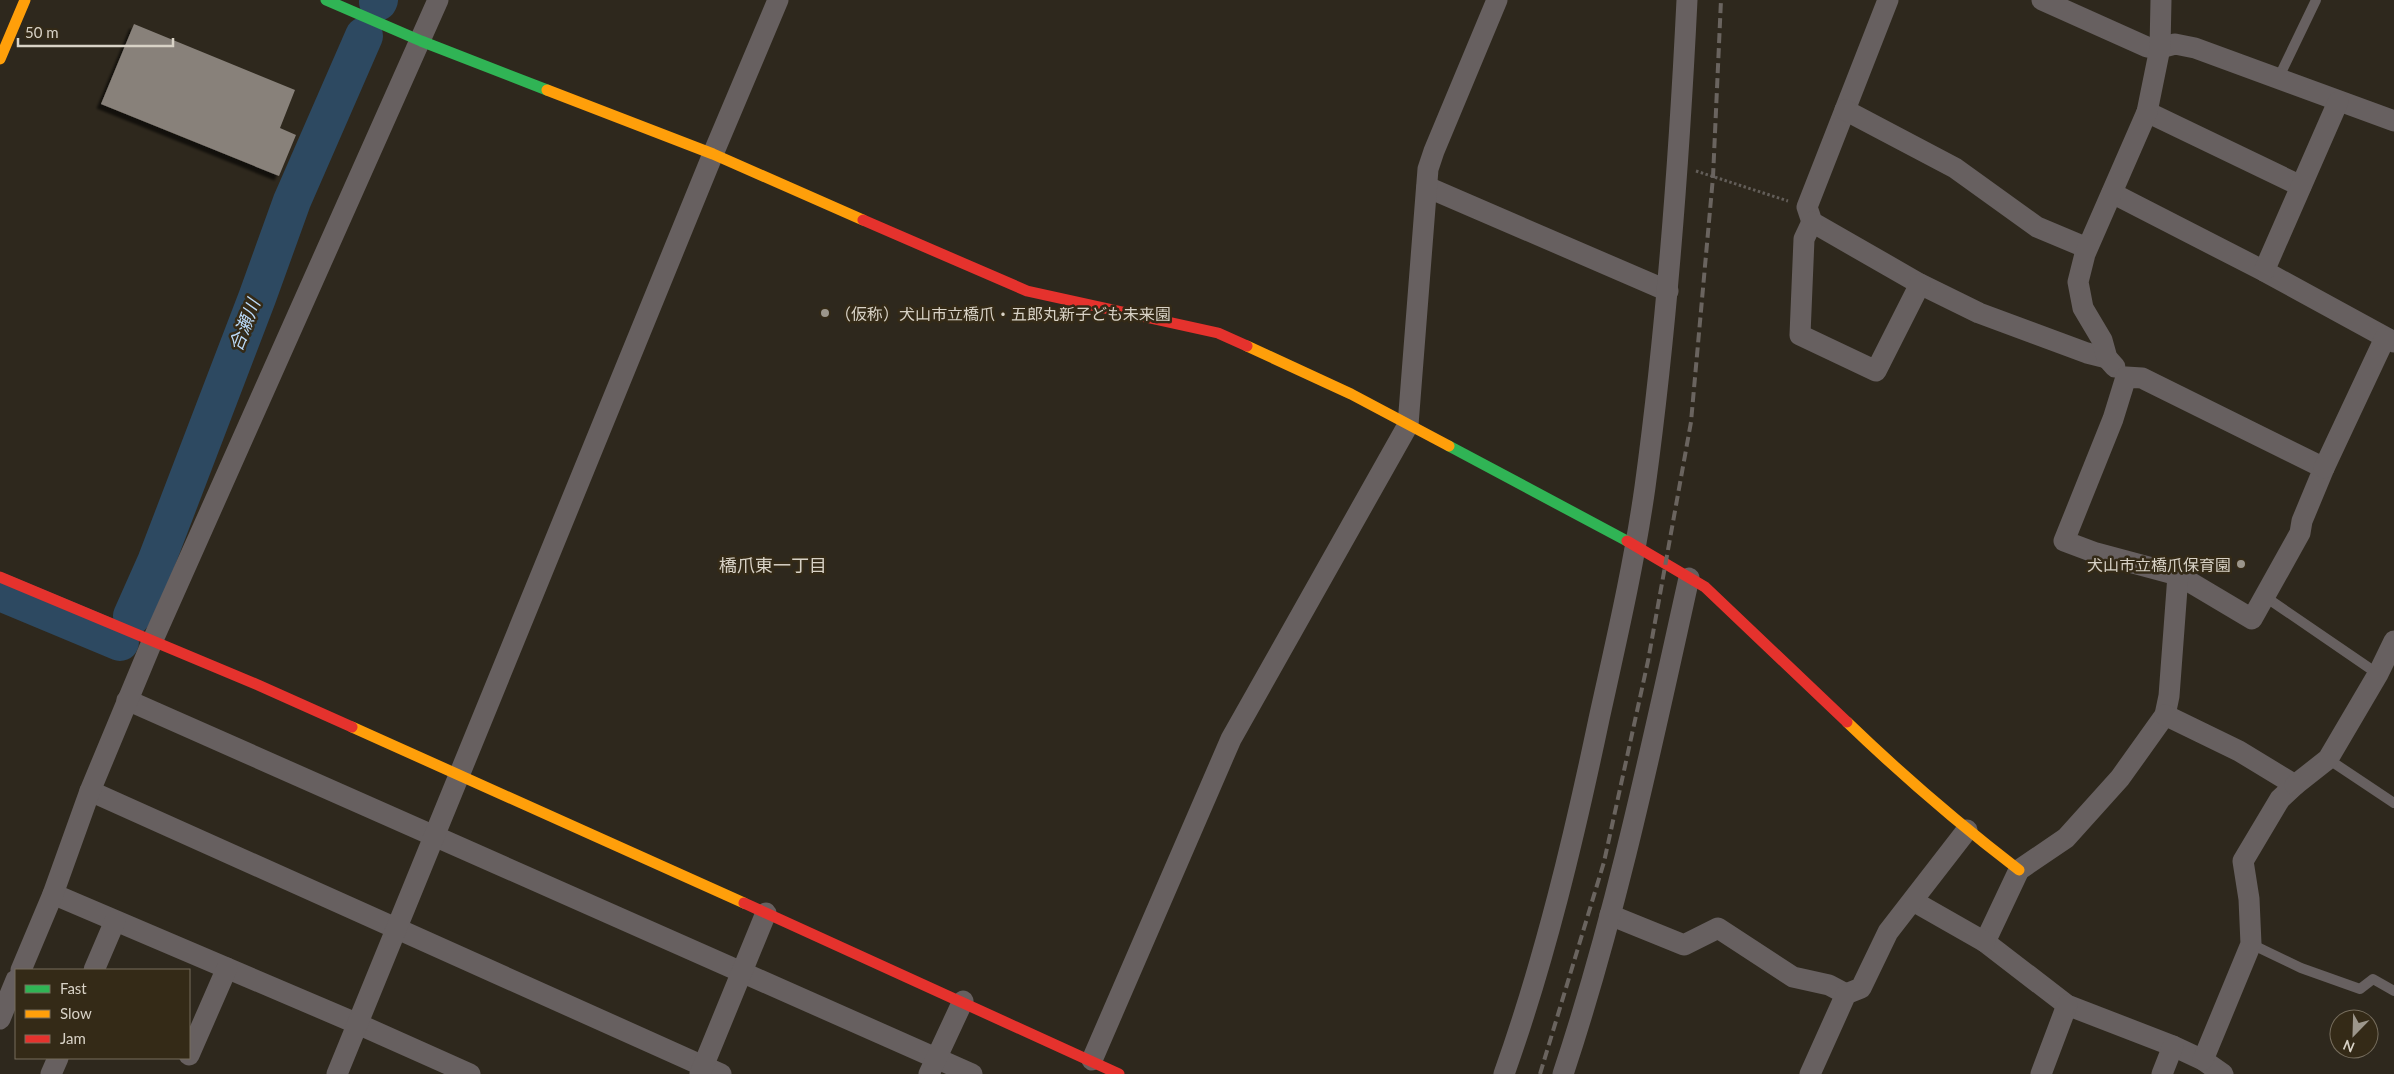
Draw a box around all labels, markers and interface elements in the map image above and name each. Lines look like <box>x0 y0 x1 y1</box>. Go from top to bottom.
scale bar <box>18 15 172 47</box>
text: 50 m <box>25 23 59 41</box>
water label: 合瀬川 <box>224 294 265 354</box>
place label: （仮称）犬山市立橋爪・五郎丸新子ども未来園 <box>835 304 1171 323</box>
marker: （仮称）犬山市立橋爪・五郎丸新子ども未来園 <box>819 307 831 319</box>
district label: 橋爪東一丁目 <box>719 554 827 576</box>
place label: 犬山市立橋爪保育園 <box>2087 555 2231 574</box>
marker: 犬山市立橋爪保育園 <box>2235 558 2247 570</box>
legend <box>15 969 190 1059</box>
text: Fast <box>60 979 87 997</box>
text: Slow <box>60 1004 92 1022</box>
north arrow <box>2329 1009 2379 1059</box>
text: Jam <box>60 1029 86 1047</box>
text: N <box>2340 1036 2357 1056</box>

